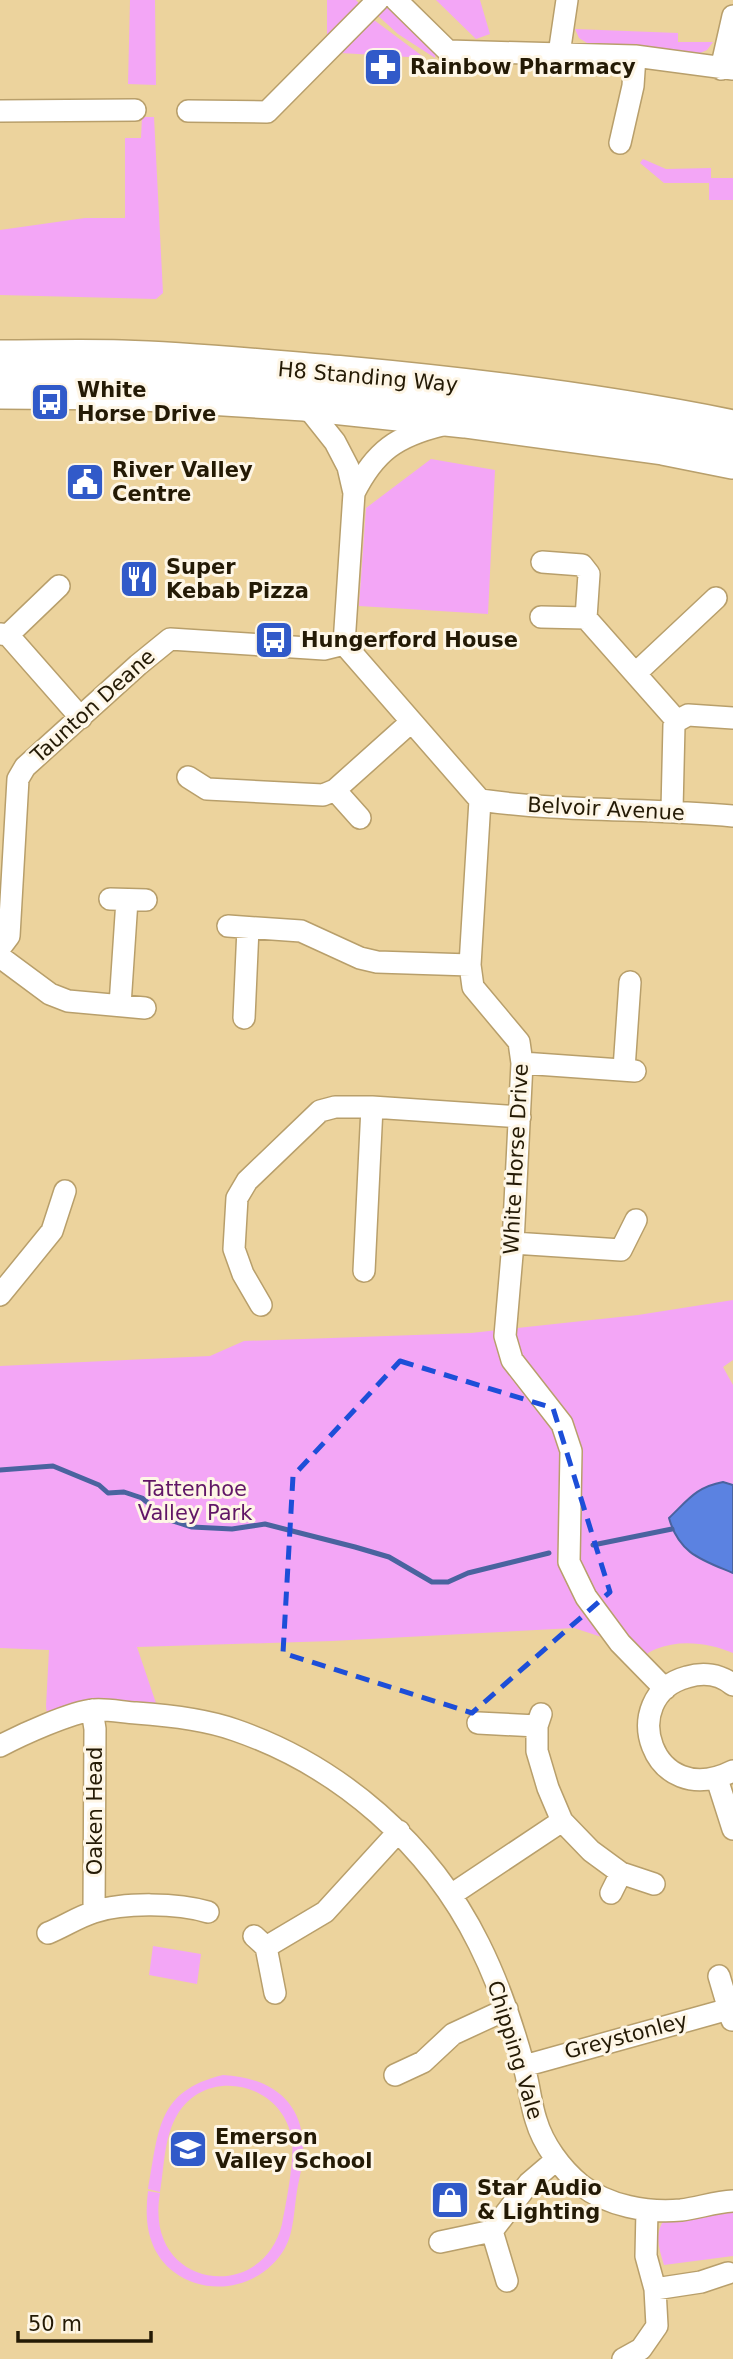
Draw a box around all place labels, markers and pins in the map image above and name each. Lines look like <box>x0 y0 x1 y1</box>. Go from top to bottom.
pharmacy icon: Rainbow Pharmacy <box>362 46 404 88</box>
place label: Rainbow Pharmacy <box>410 55 636 79</box>
place label: White Horse Drive <box>77 378 216 426</box>
bus stop icon: White Horse Drive <box>29 381 71 423</box>
place label: River Valley Centre <box>112 458 253 506</box>
public building icon: River Valley Centre <box>64 461 106 503</box>
place label: Super Kebab Pizza <box>166 555 309 603</box>
restaurant icon: Super Kebab Pizza <box>118 558 160 600</box>
bus stop icon: Hungerford House <box>253 619 295 661</box>
place label: Hungerford House <box>301 628 518 652</box>
place label: Emerson Valley School <box>215 2125 373 2173</box>
school or university icon: Emerson Valley School <box>167 2128 209 2170</box>
place label: Star Audio & Lighting <box>477 2176 602 2224</box>
shop icon: Star Audio & Lighting <box>429 2179 471 2221</box>

